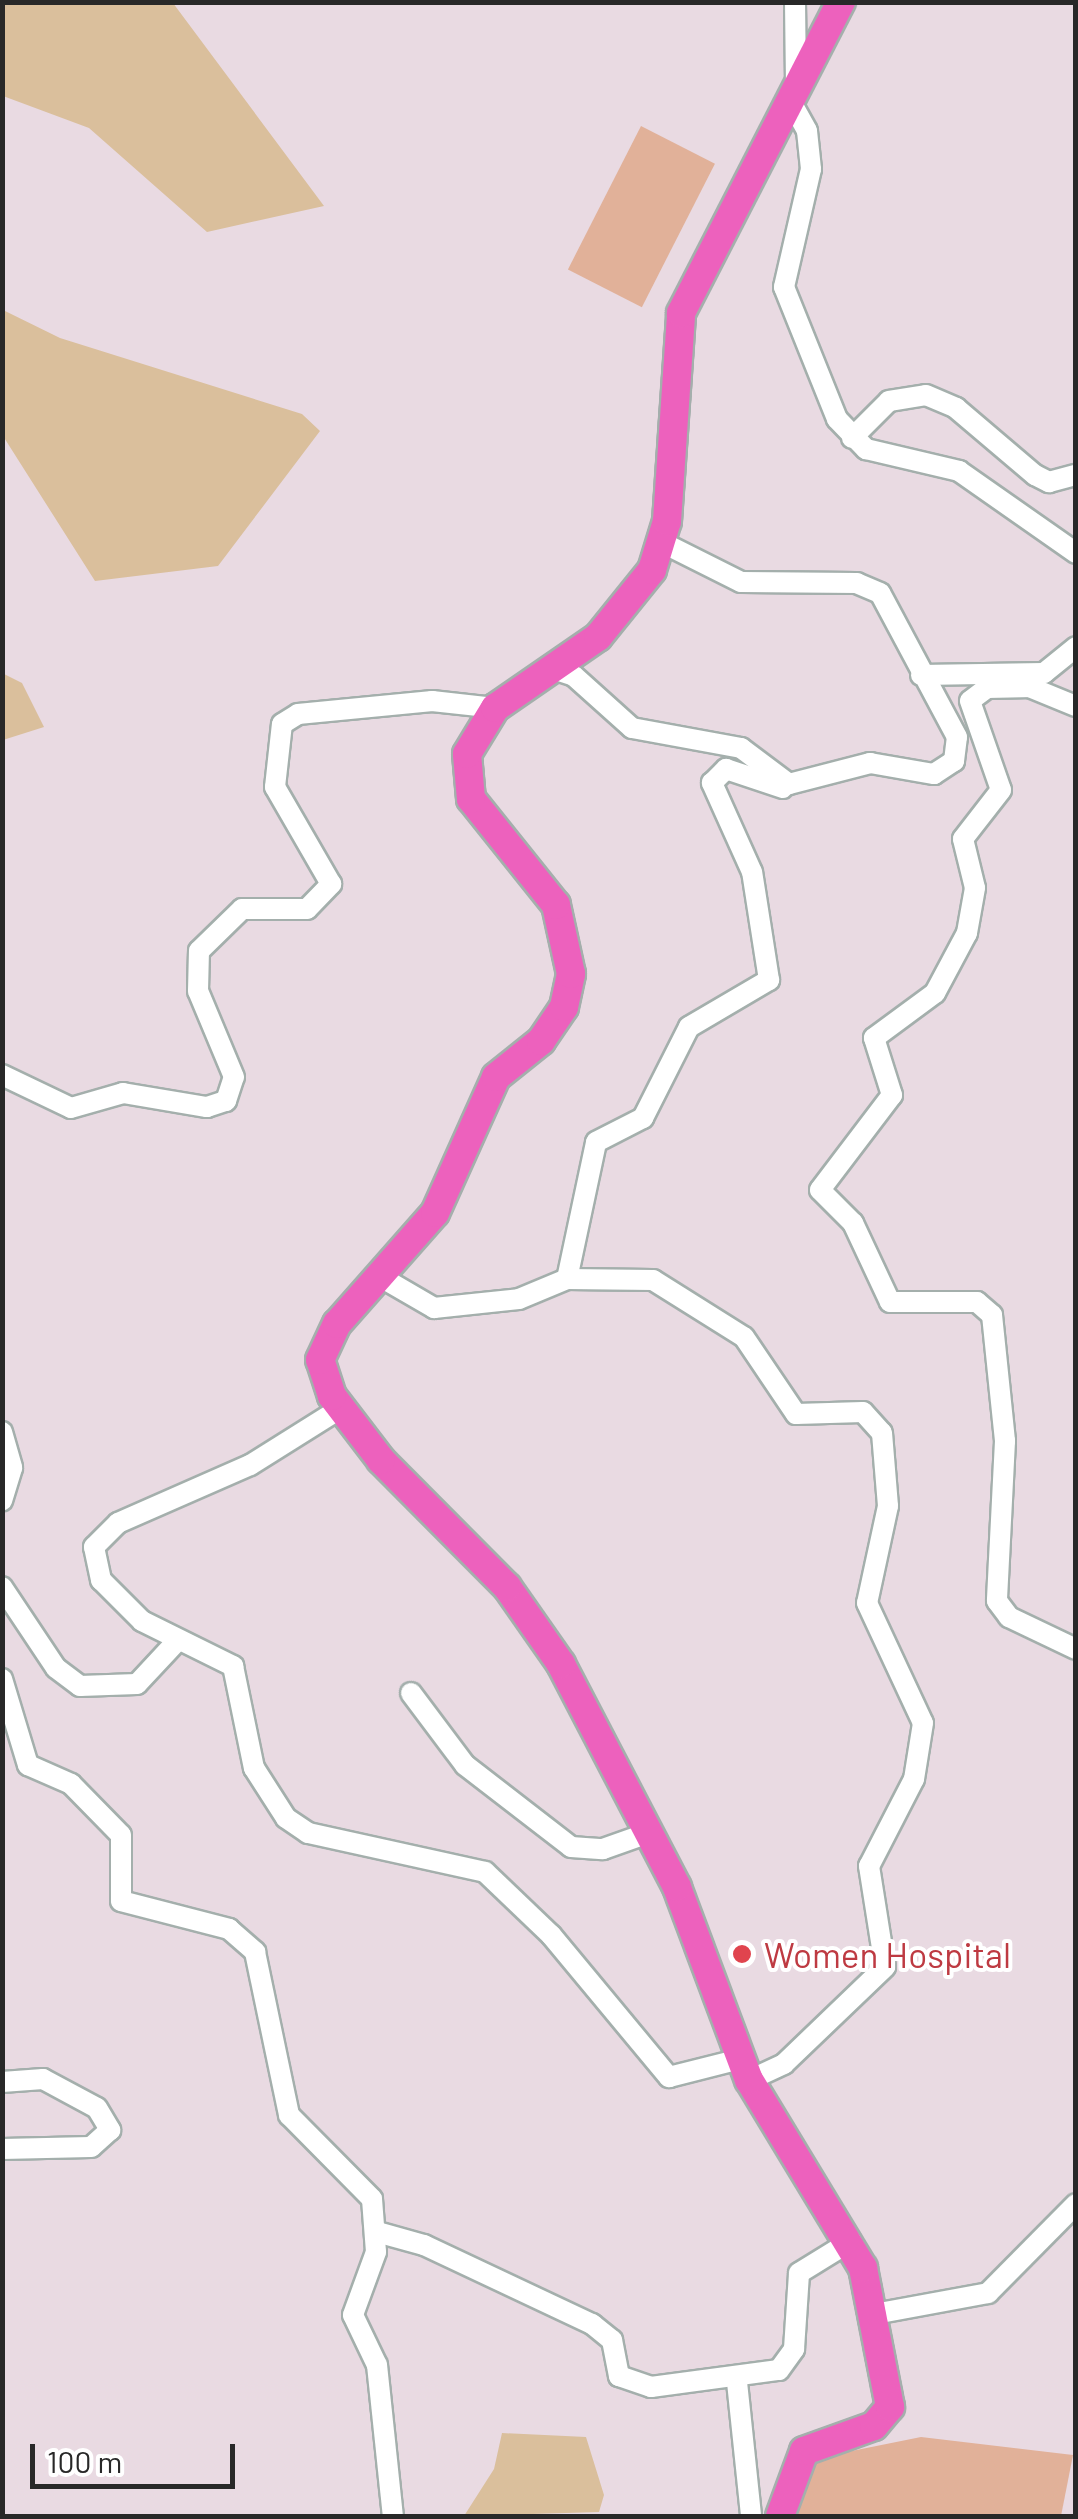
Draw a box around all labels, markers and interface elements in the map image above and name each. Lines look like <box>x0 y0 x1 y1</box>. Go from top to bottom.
place label: Women Hospital <box>764 1933 1011 1975</box>
marker: Women Hospital <box>729 1941 755 1967</box>
scale bar <box>35 2424 240 2486</box>
text: 100 m <box>47 2443 122 2479</box>

